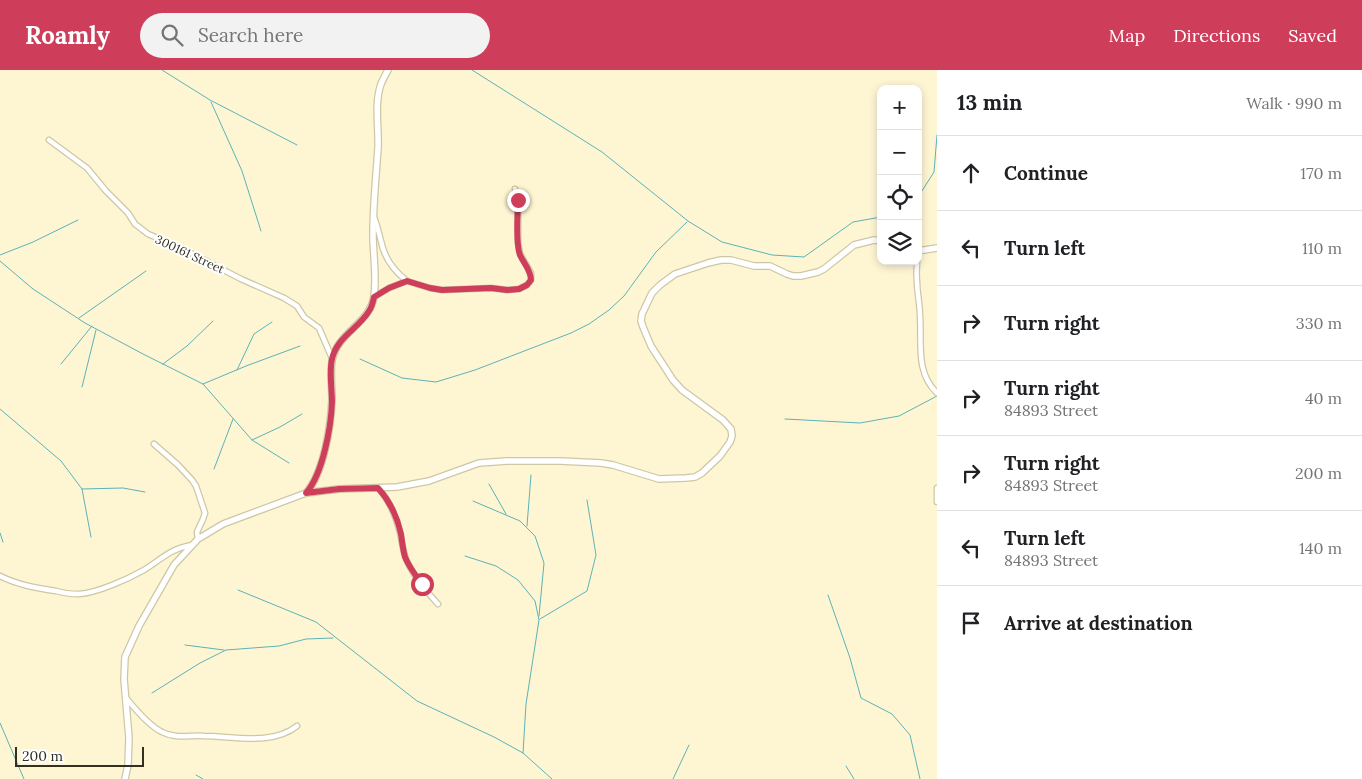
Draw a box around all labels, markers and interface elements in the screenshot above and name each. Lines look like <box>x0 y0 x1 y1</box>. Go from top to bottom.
search box <box>140 13 490 58</box>
text: Roamly <box>25 20 110 51</box>
icon: search <box>158 21 186 49</box>
text: Search here <box>198 23 303 47</box>
text: Map <box>1109 24 1145 47</box>
text: Directions <box>1173 24 1260 47</box>
text: Saved <box>1288 24 1337 47</box>
map controls <box>877 85 922 265</box>
button: + <box>877 85 922 130</box>
text: 13 min <box>957 89 1022 116</box>
text: Walk · 990 m <box>1246 93 1342 113</box>
button: − <box>877 130 922 175</box>
icon: ahead <box>957 159 985 187</box>
text: Continue <box>1004 161 1088 185</box>
text: 170 m <box>1300 163 1342 183</box>
button: locate <box>877 175 922 220</box>
route end <box>507 189 530 212</box>
button: layers <box>877 220 922 265</box>
street label: 300161 Street <box>153 231 227 277</box>
icon: left <box>957 234 985 262</box>
text: Turn left <box>1004 236 1085 260</box>
text: 110 m <box>1302 238 1342 258</box>
icon: right <box>957 309 985 337</box>
text: Turn right <box>1004 311 1100 335</box>
text: 330 m <box>1296 313 1342 333</box>
text: Turn right <box>1004 376 1100 400</box>
icon: right <box>957 384 985 412</box>
text: 40 m <box>1305 388 1342 408</box>
text: 84893 Street <box>1004 400 1098 420</box>
text: Turn right <box>1004 451 1100 475</box>
icon: right <box>957 459 985 487</box>
text: 200 m <box>1295 463 1342 483</box>
text: 84893 Street <box>1004 475 1098 495</box>
text: Turn left <box>1004 526 1085 550</box>
icon: left <box>957 534 985 562</box>
text: 140 m <box>1299 538 1342 558</box>
text: 84893 Street <box>1004 550 1098 570</box>
route start <box>411 573 434 596</box>
icon: arrive <box>957 609 985 637</box>
text: Arrive at destination <box>1004 611 1193 635</box>
scale bar <box>15 744 144 767</box>
text: 200 m <box>22 747 63 765</box>

